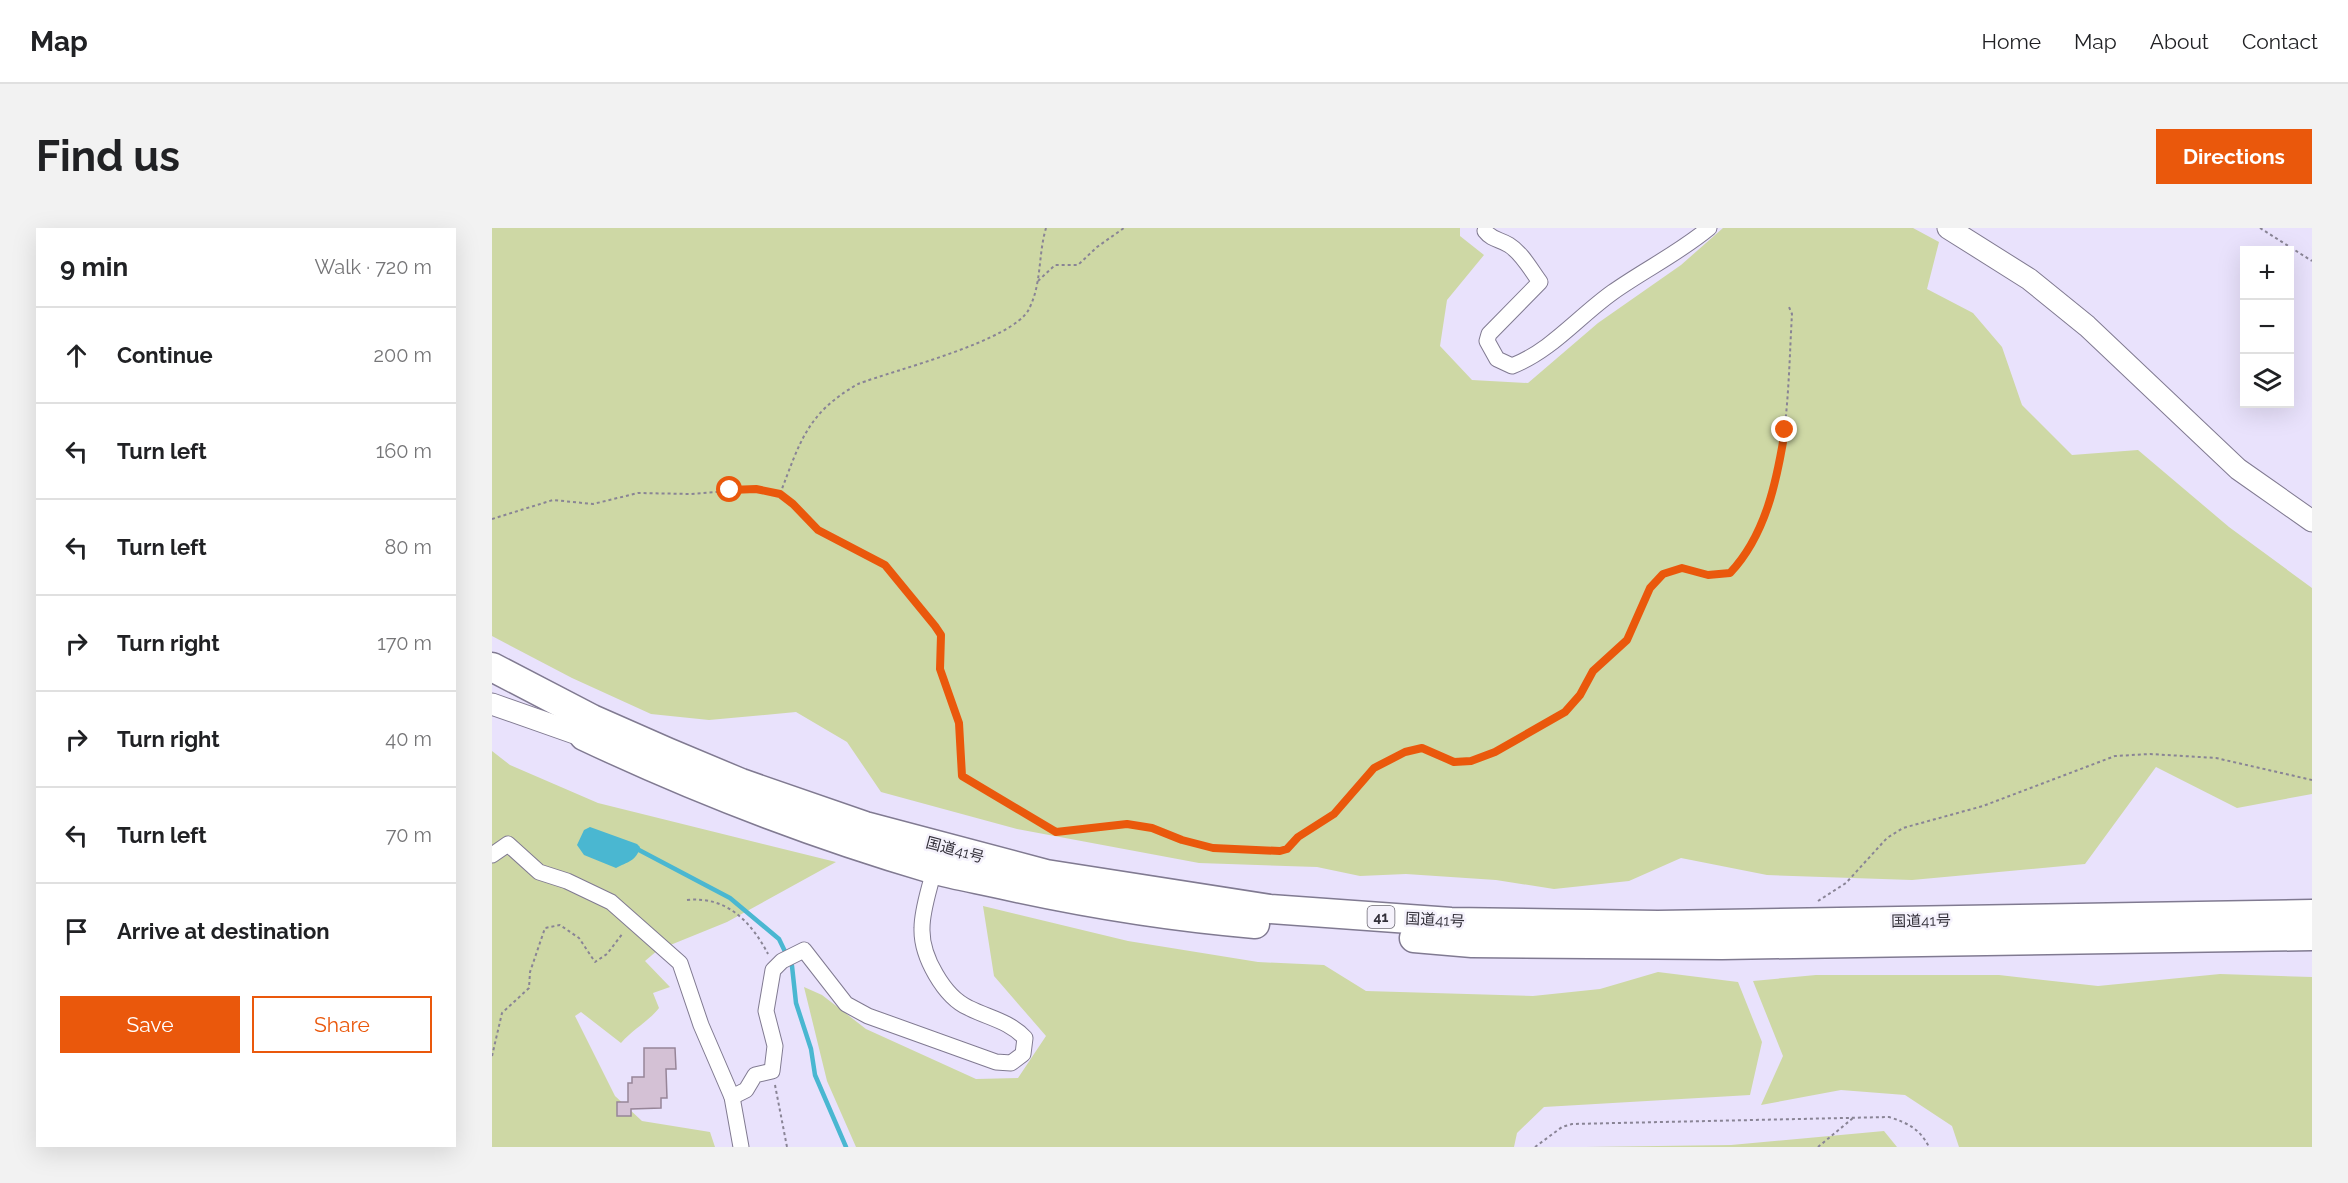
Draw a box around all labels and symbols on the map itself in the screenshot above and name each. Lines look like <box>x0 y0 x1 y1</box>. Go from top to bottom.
route end <box>1771 416 1797 442</box>
route start <box>716 476 742 502</box>
street label: 国道41号 <box>924 834 986 866</box>
road number: 41 <box>1368 906 1394 928</box>
street label: 国道41号 <box>1405 909 1465 931</box>
street label: 国道41号 <box>1891 911 1951 931</box>

